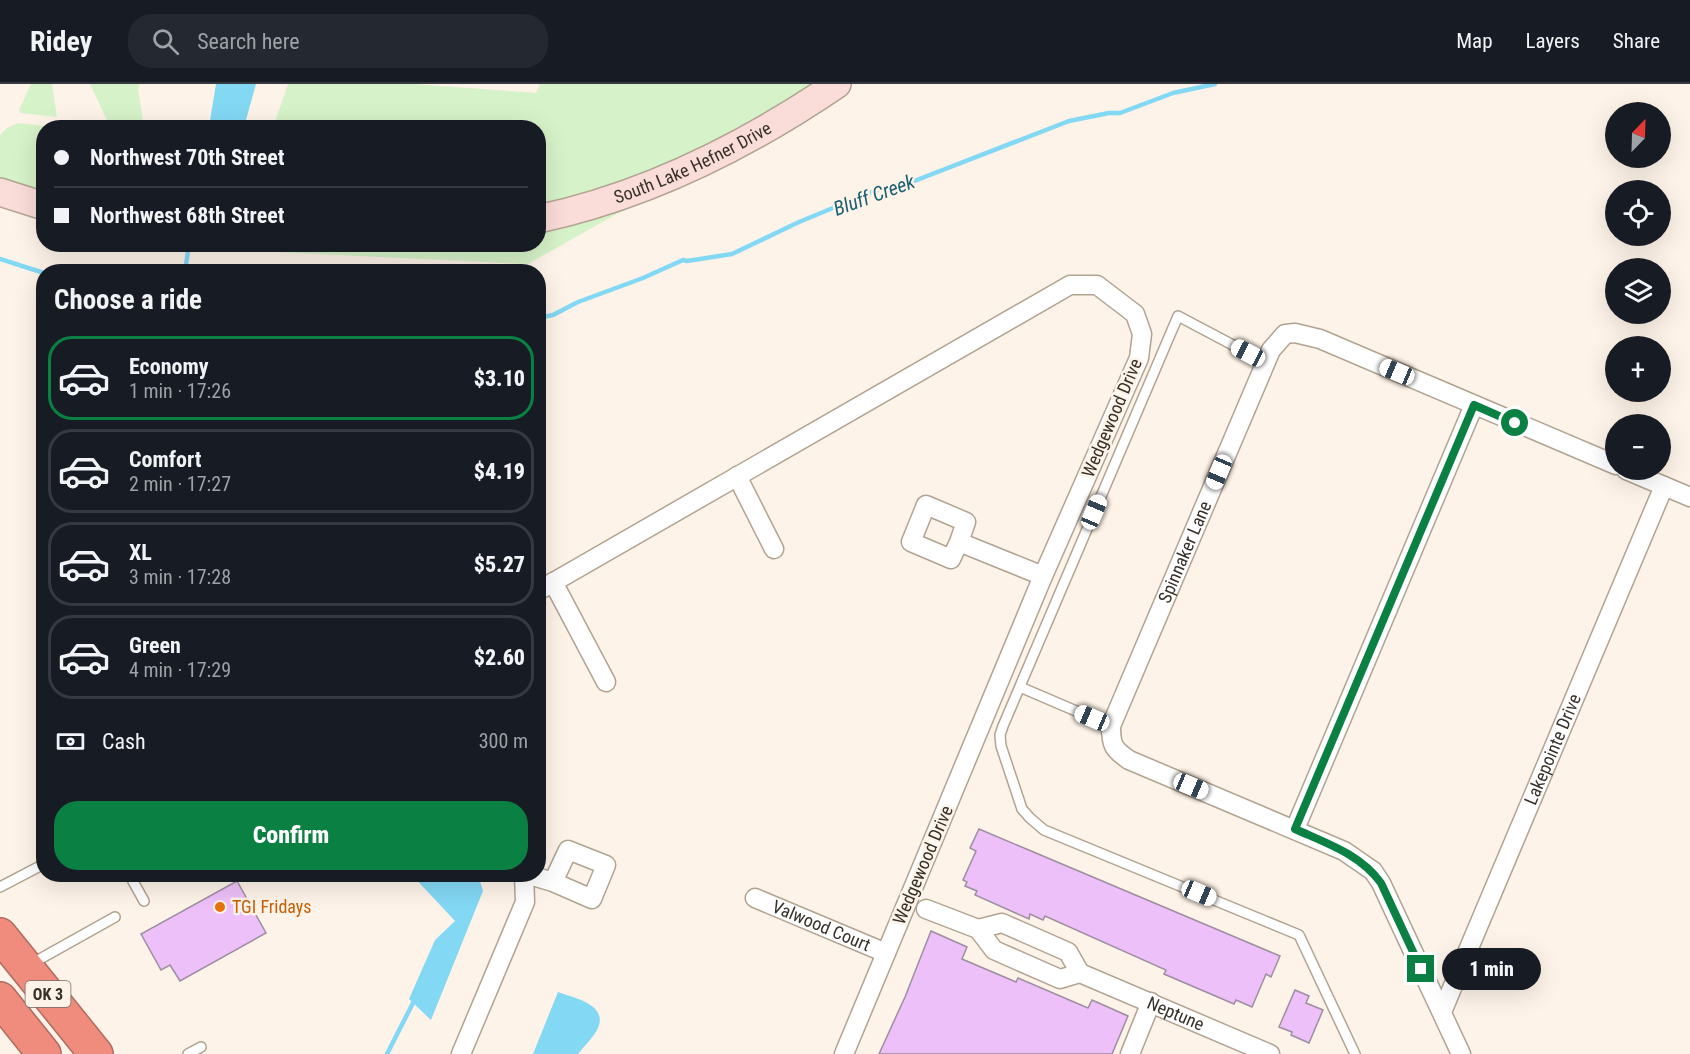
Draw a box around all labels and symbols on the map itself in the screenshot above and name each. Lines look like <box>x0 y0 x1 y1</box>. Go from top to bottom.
north arrow <box>1605 102 1671 168</box>
street label: South Lake Hefner Drive <box>611 117 775 207</box>
water label: Bluff Creek <box>830 169 919 221</box>
car <box>1228 337 1268 369</box>
street label: Wedgewood Drive <box>1077 355 1146 480</box>
car <box>1377 357 1417 387</box>
route start <box>1501 409 1528 436</box>
car <box>1204 452 1234 492</box>
car <box>1079 492 1109 532</box>
street label: Spinnaker Lane <box>1154 498 1216 606</box>
street label: Lakepointe Drive <box>1520 691 1585 808</box>
car <box>1072 703 1112 733</box>
car <box>1171 771 1211 801</box>
street label: Wedgewood Drive <box>888 802 957 927</box>
car <box>1179 878 1219 908</box>
street label: Valwood Court <box>769 895 874 955</box>
place label: TGI Fridays <box>232 896 312 917</box>
marker: TGI Fridays <box>213 900 227 914</box>
callout: 1 min <box>1442 948 1541 990</box>
route end <box>1407 955 1434 982</box>
road number: OK 3 <box>26 981 70 1007</box>
street label: Neptune <box>1144 992 1207 1035</box>

